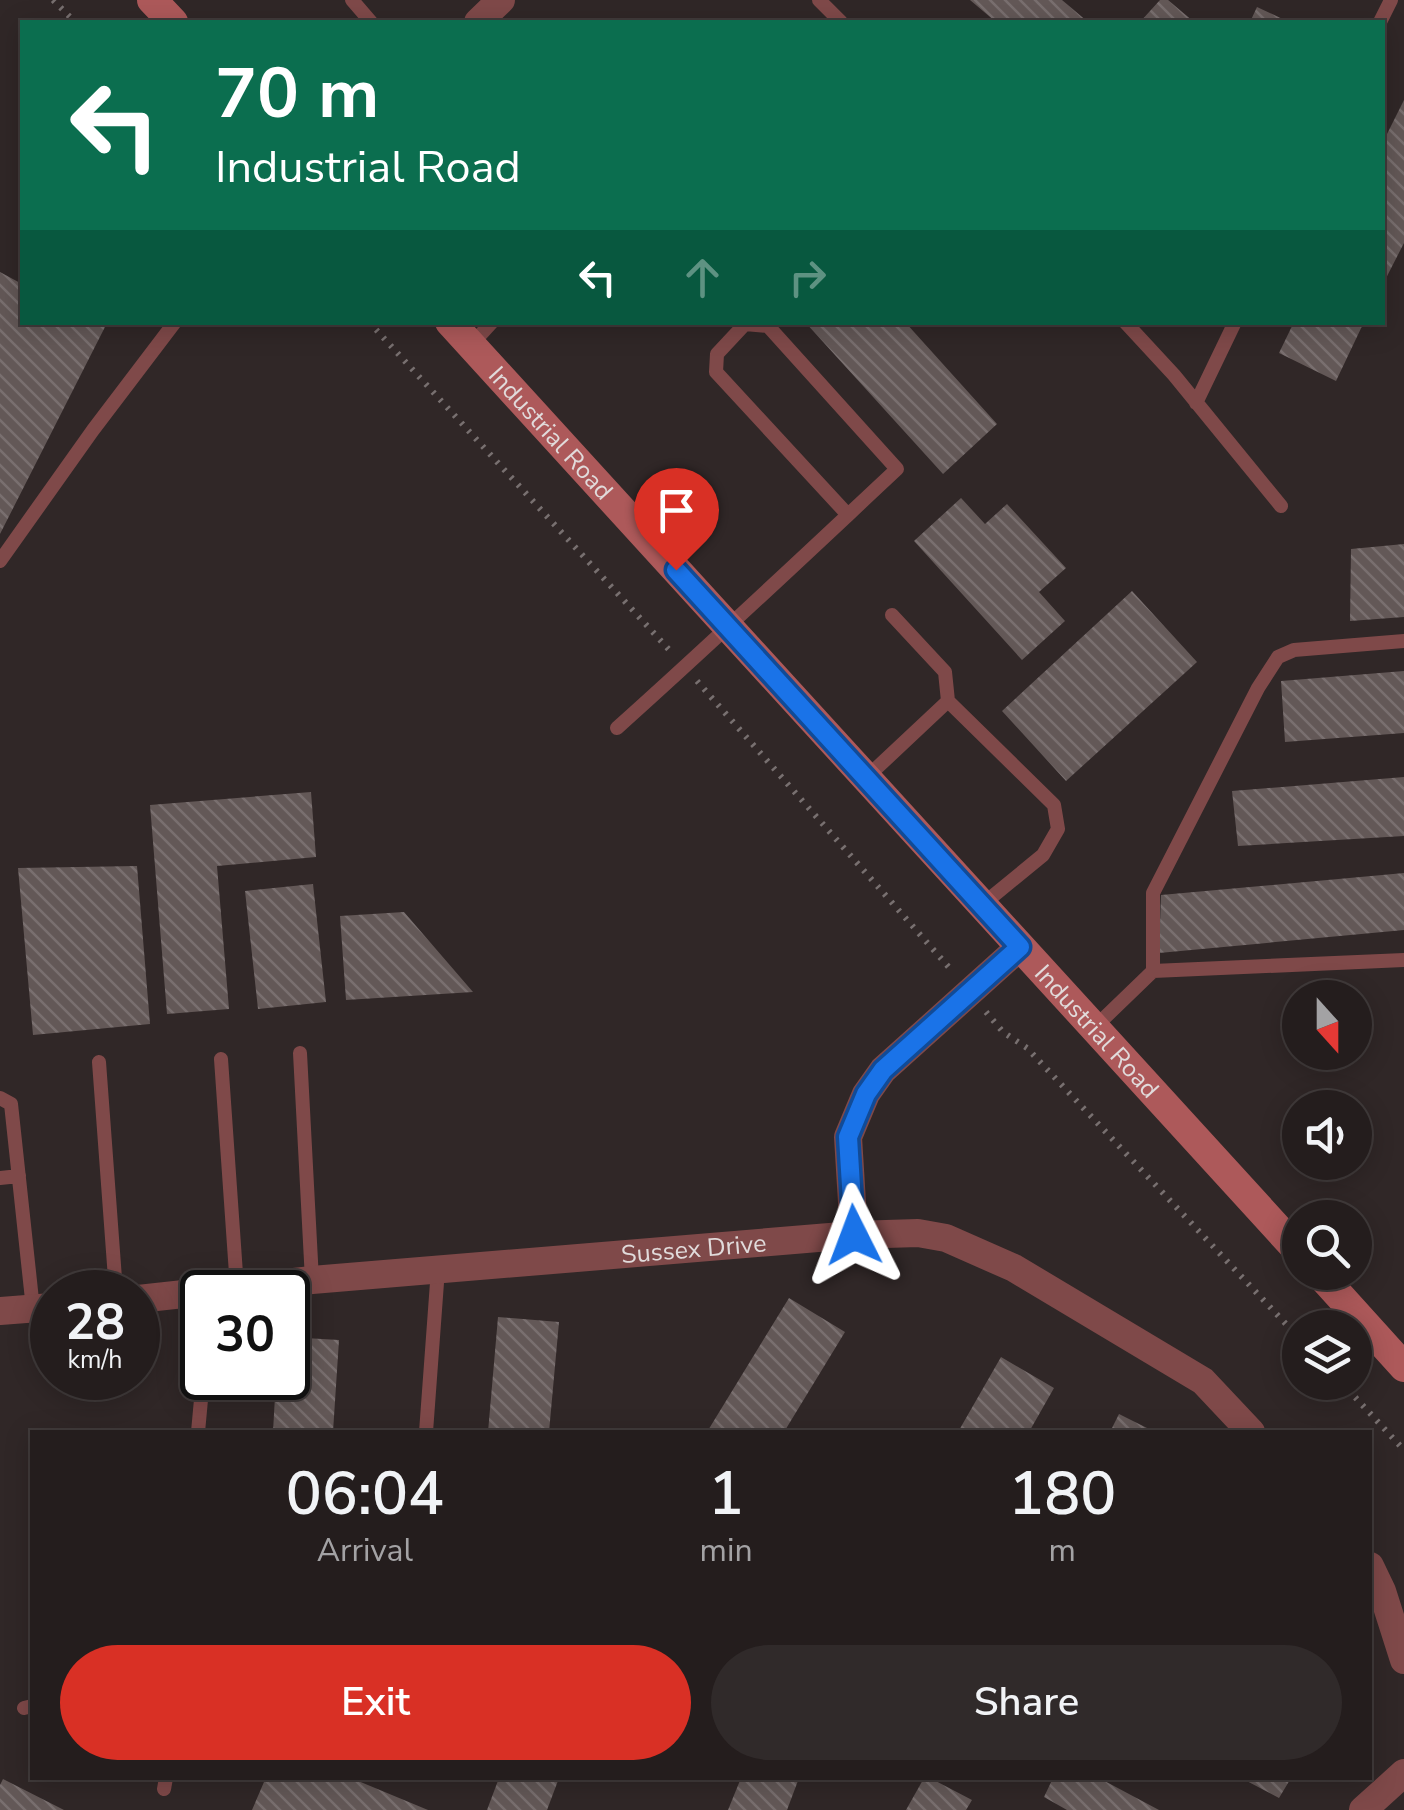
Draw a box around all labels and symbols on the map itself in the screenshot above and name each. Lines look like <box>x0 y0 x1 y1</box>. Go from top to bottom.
street label: Industrial Road <box>481 359 620 508</box>
pin <box>634 468 719 571</box>
street label: Industrial Road <box>1027 957 1166 1106</box>
north arrow <box>1282 980 1372 1070</box>
position arrow <box>802 1183 906 1287</box>
street label: Sussex Drive <box>620 1226 768 1272</box>
speed limit sign: 30 <box>180 1270 310 1400</box>

